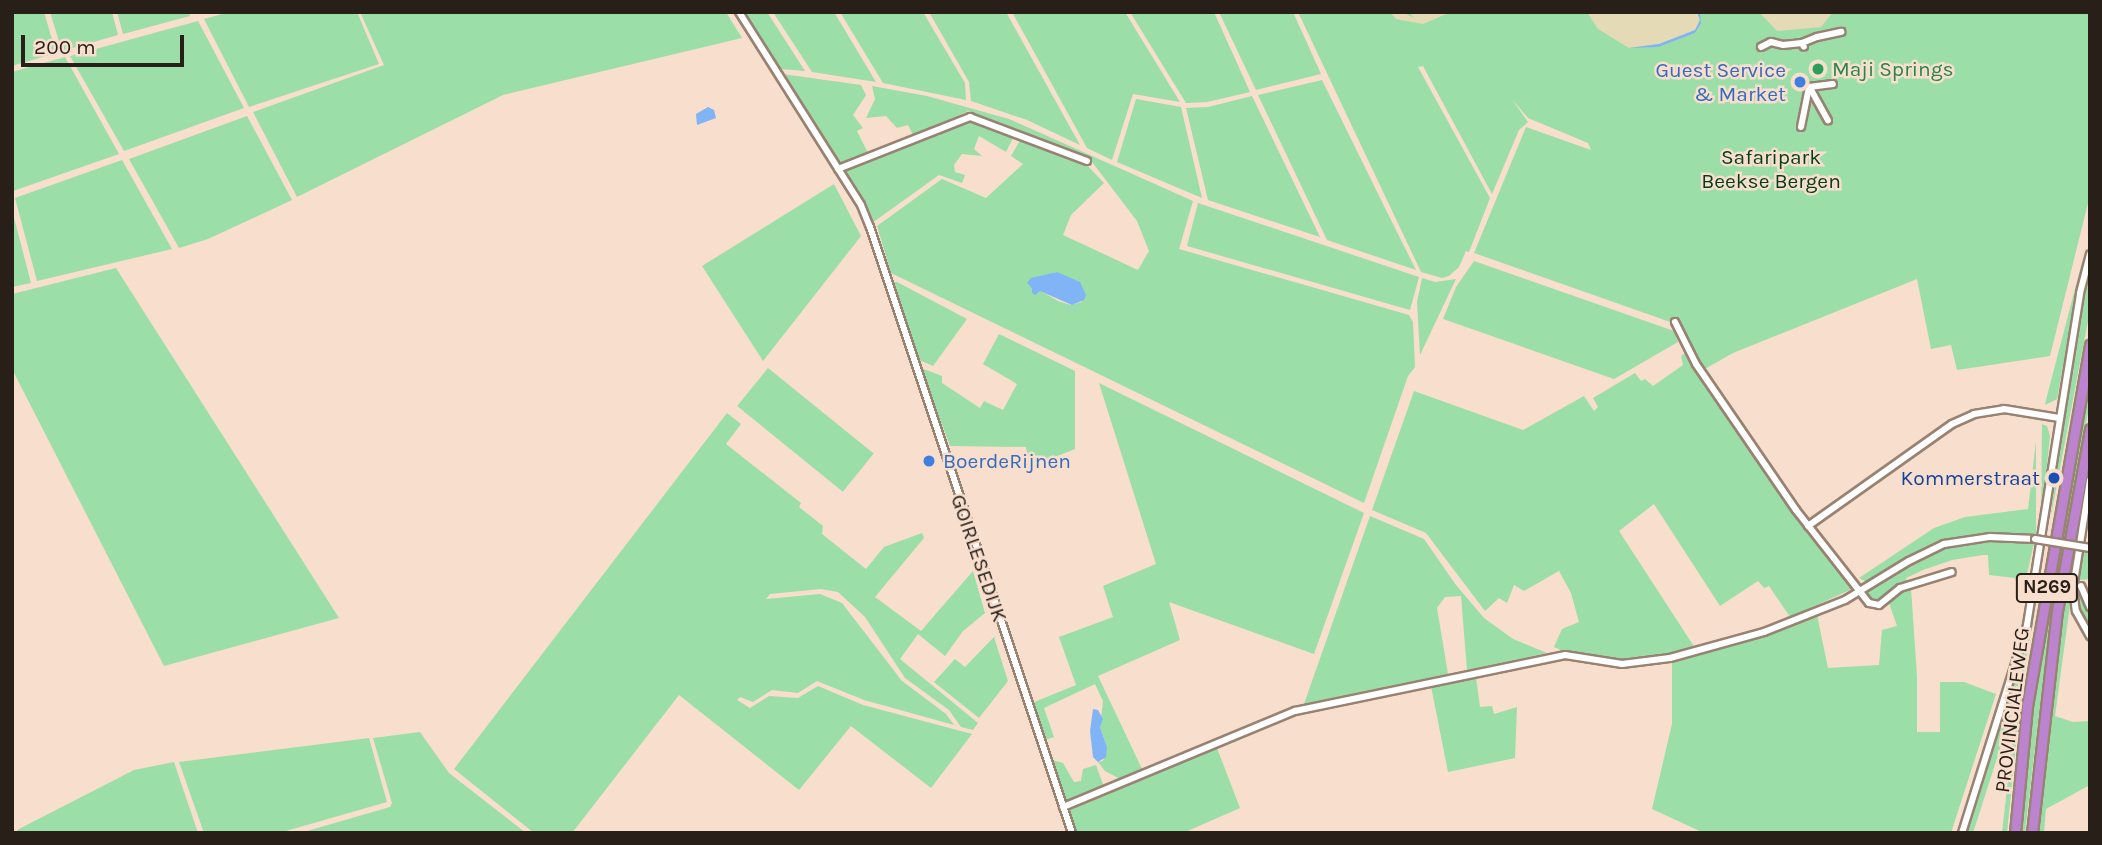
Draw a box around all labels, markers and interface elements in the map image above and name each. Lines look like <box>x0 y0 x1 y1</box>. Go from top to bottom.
scale bar <box>24 21 187 65</box>
text: 200 m <box>34 35 96 59</box>
place label: Maji Springs <box>1832 56 1954 82</box>
place label: Guest Service & Market <box>1656 57 1786 107</box>
marker: Maji Springs <box>1810 61 1826 77</box>
marker: Guest Service & Market <box>1792 74 1808 90</box>
park label: Safaripark Beekse Bergen <box>1701 144 1841 194</box>
place label: BoerdeRijnen <box>943 448 1071 474</box>
marker: BoerdeRijnen <box>921 453 937 469</box>
place label: Kommerstraat <box>1901 465 2040 491</box>
marker: Kommerstraat <box>2046 470 2062 486</box>
street label: GOIRLESEDIJK <box>945 491 1013 625</box>
road number: N269 <box>2016 572 2078 604</box>
street label: PROVINCIALEWEG <box>1989 626 2035 794</box>

